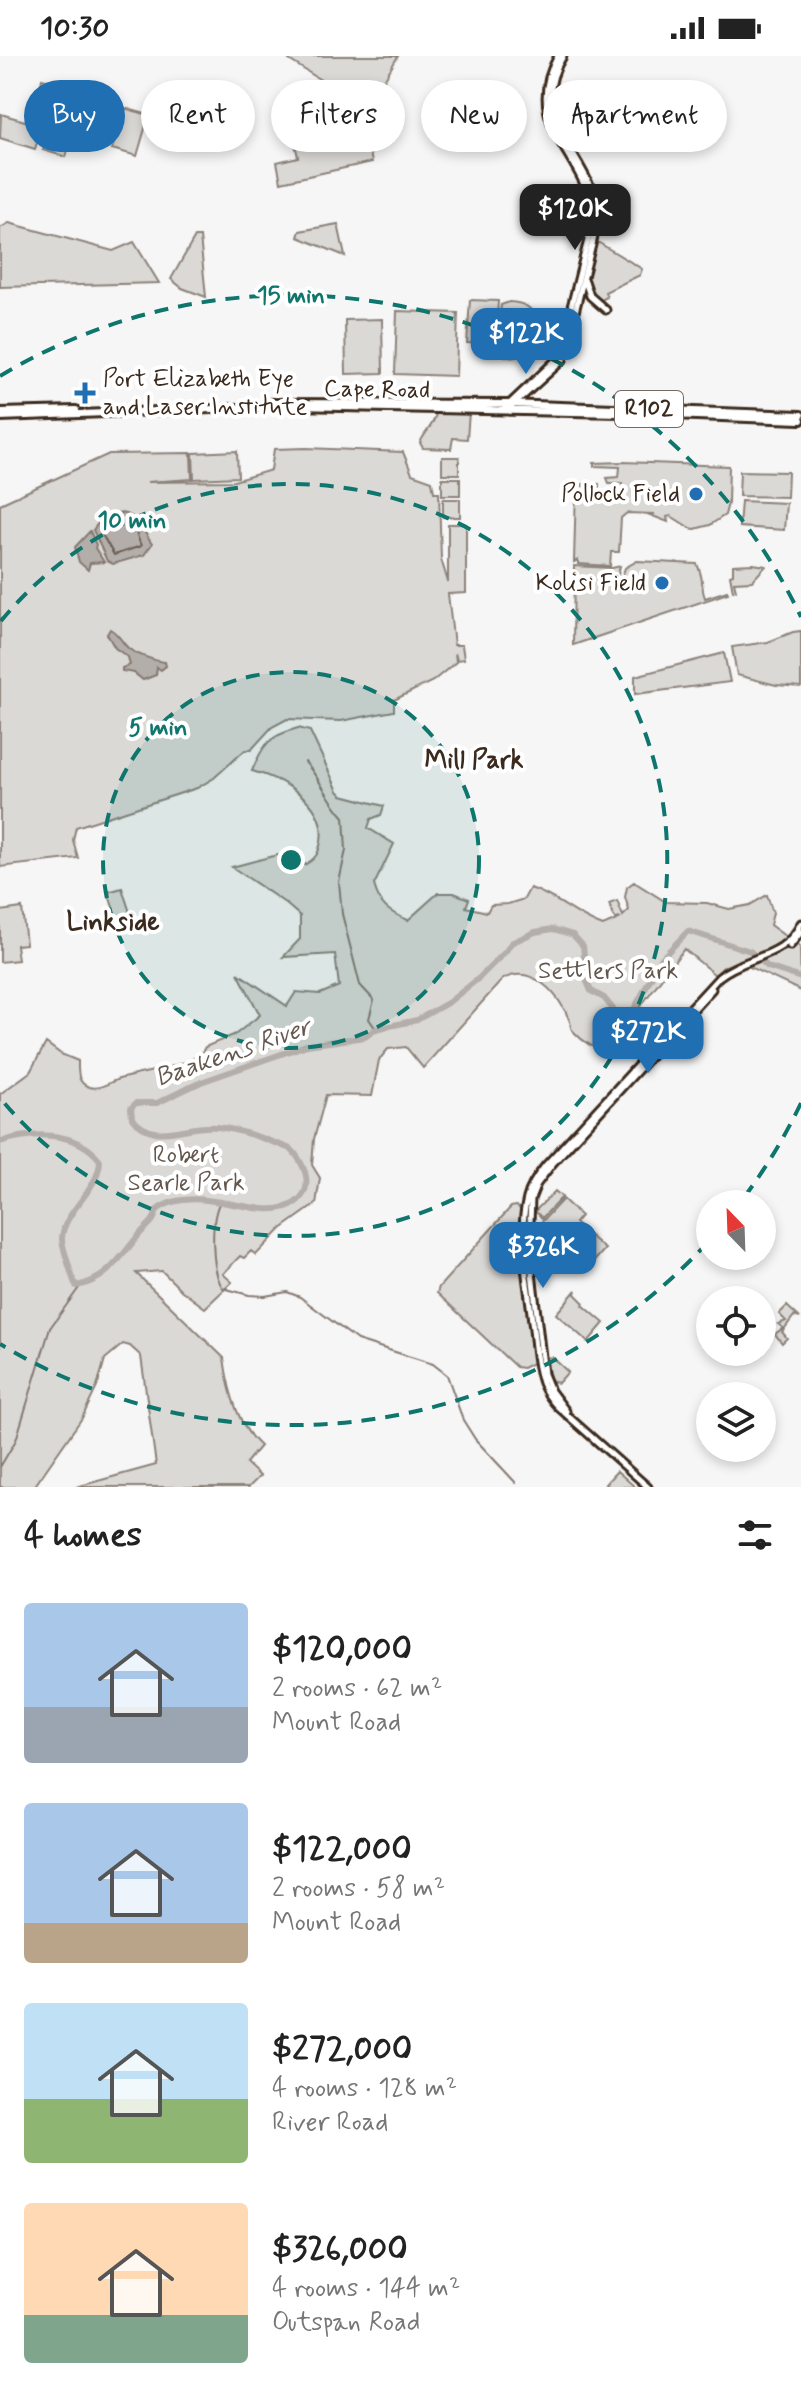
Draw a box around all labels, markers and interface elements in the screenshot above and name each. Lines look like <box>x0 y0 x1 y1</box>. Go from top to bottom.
text: 10:30 <box>40 9 109 48</box>
chip: Buy <box>24 80 125 152</box>
chip: Rent <box>141 80 255 152</box>
chip: Filters <box>271 80 405 152</box>
chip: New <box>421 80 527 152</box>
chip: Apartment <box>543 80 727 152</box>
pin: $120K <box>519 184 631 252</box>
text: $120K <box>538 193 612 227</box>
text: 15 min <box>257 281 325 312</box>
pin: $122K <box>470 308 582 376</box>
text: $122K <box>489 317 563 351</box>
place label: Port Elizabeth Eye and Laser Institute <box>103 364 307 423</box>
street label: Cape Road <box>324 374 430 406</box>
marker: Port Elizabeth Eye and Laser Institute <box>74 382 96 404</box>
road number: R102 <box>615 391 683 427</box>
place label: Pollock Field <box>561 479 680 510</box>
marker: Pollock Field <box>687 485 705 503</box>
text: 10 min <box>98 506 166 537</box>
place label: Kolisi Field <box>535 568 646 599</box>
marker: Kolisi Field <box>653 574 671 592</box>
text: 5 min <box>129 713 187 744</box>
district label: Mill Park <box>425 744 524 778</box>
centre of rings <box>277 846 305 874</box>
district label: Linkside <box>66 906 160 940</box>
park label: Settlers Park <box>538 956 678 987</box>
pin: $272K <box>592 1007 704 1075</box>
water label: Baakens River <box>151 1010 318 1096</box>
text: $272K <box>611 1016 685 1050</box>
park label: Robert Searle Park <box>127 1140 245 1199</box>
north arrow <box>696 1190 776 1270</box>
map controls <box>696 1190 776 1462</box>
pin: $326K <box>487 1222 599 1290</box>
text: $326K <box>507 1231 579 1265</box>
button: locate <box>696 1286 776 1366</box>
button: layers <box>696 1382 776 1462</box>
text: 4 homes <box>24 1513 142 1558</box>
icon: filters <box>733 1513 777 1557</box>
text: $120,000 <box>272 1627 412 1672</box>
icon: home <box>88 1635 184 1731</box>
text: 2 rooms · 62 m² <box>272 1672 442 1706</box>
text: Mount Road <box>272 1706 401 1740</box>
text: $122,000 <box>272 1827 412 1872</box>
icon: home <box>88 1835 184 1931</box>
text: 2 rooms · 58 m² <box>272 1872 445 1906</box>
text: Mount Road <box>272 1906 401 1940</box>
text: $272,000 <box>272 2027 412 2072</box>
icon: home <box>88 2035 184 2131</box>
text: 4 rooms · 128 m² <box>272 2072 457 2106</box>
text: River Road <box>272 2106 388 2140</box>
text: $326,000 <box>272 2227 408 2272</box>
icon: home <box>88 2235 184 2331</box>
text: 4 rooms · 144 m² <box>272 2272 460 2306</box>
text: Outspan Road <box>272 2306 420 2340</box>

